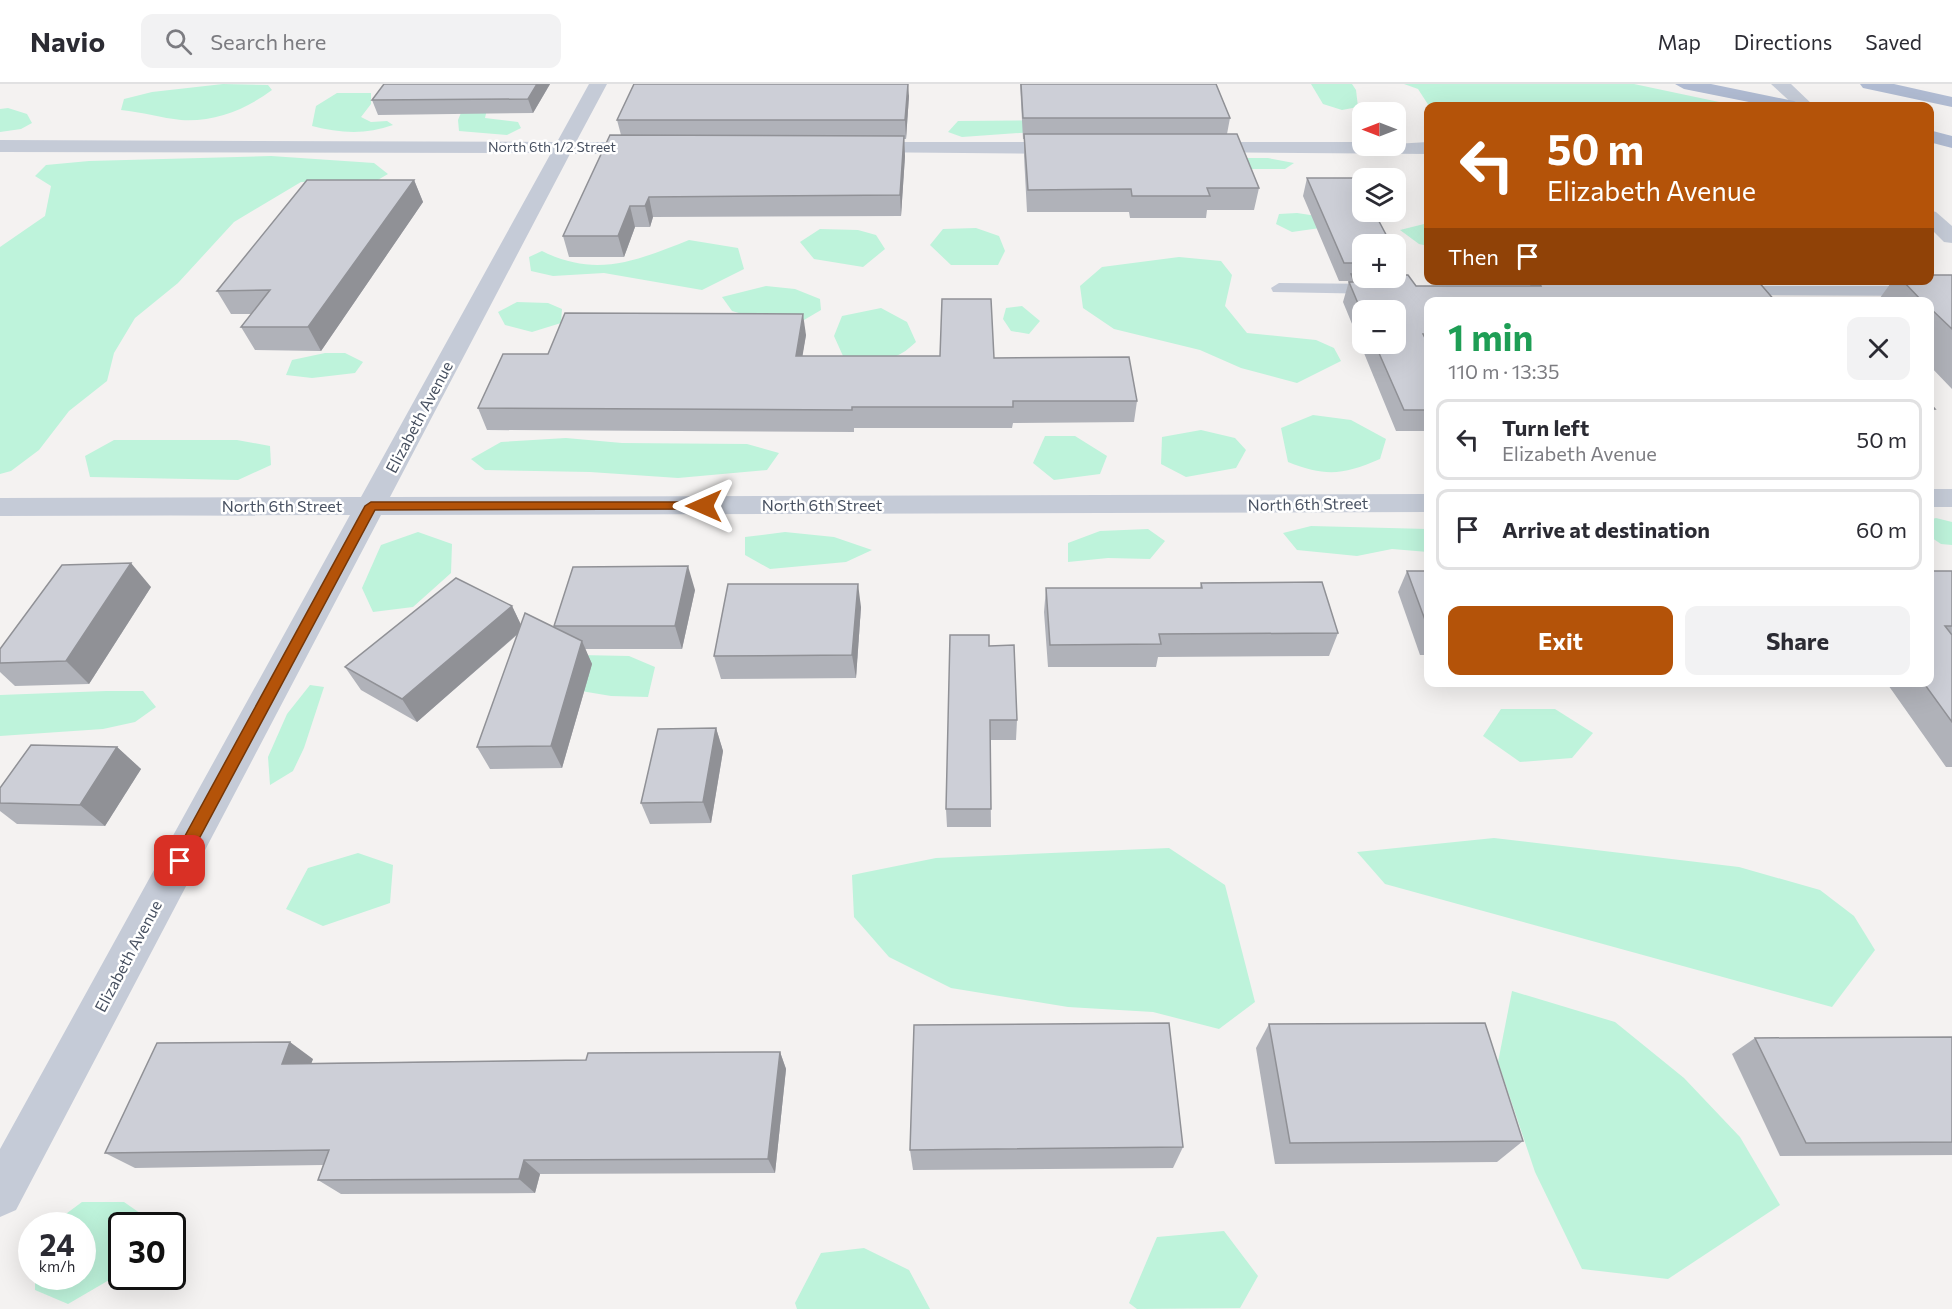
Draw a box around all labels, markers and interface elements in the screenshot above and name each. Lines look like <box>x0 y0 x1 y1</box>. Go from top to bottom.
search box <box>141 14 561 68</box>
text: Navio <box>30 24 105 58</box>
icon: search <box>162 25 195 58</box>
text: Search here <box>210 28 326 55</box>
text: Map <box>1658 29 1701 54</box>
text: Directions <box>1734 29 1832 54</box>
text: Saved <box>1865 29 1922 54</box>
north arrow <box>1352 102 1406 156</box>
map controls <box>1352 102 1406 354</box>
text: 50 m <box>1547 122 1644 174</box>
icon: left <box>1448 126 1526 204</box>
street label: North 6th 1/2 Street <box>488 138 616 155</box>
button: layers <box>1352 168 1406 222</box>
text: Elizabeth Avenue <box>1547 174 1756 207</box>
button: + <box>1352 234 1406 288</box>
icon: arrive <box>1511 240 1544 273</box>
text: Then <box>1448 243 1499 270</box>
button: − <box>1352 300 1406 354</box>
text: 1 min <box>1448 314 1533 358</box>
button: close <box>1847 317 1910 380</box>
street label: Elizabeth Avenue <box>381 358 456 476</box>
text: 110 m · 13:35 <box>1448 359 1559 383</box>
text: Turn left <box>1502 414 1589 441</box>
icon: left <box>1451 423 1484 456</box>
text: 50 m <box>1857 426 1907 453</box>
text: Elizabeth Avenue <box>1502 441 1657 465</box>
position arrow <box>672 474 736 538</box>
street label: North 6th Street <box>1248 493 1369 514</box>
street label: North 6th Street <box>762 495 883 514</box>
street label: North 6th Street <box>222 496 343 515</box>
icon: arrive <box>1451 513 1484 546</box>
text: Arrive at destination <box>1502 516 1710 543</box>
text: 60 m <box>1856 516 1907 543</box>
button: Exit <box>1448 606 1673 675</box>
button: Share <box>1685 606 1910 675</box>
pin <box>154 835 205 886</box>
icon: arrive <box>163 844 196 877</box>
street label: Elizabeth Avenue <box>90 897 165 1015</box>
speed limit sign: 30 <box>108 1212 186 1290</box>
text: 24 <box>39 1225 75 1262</box>
text: km/h <box>39 1257 75 1275</box>

